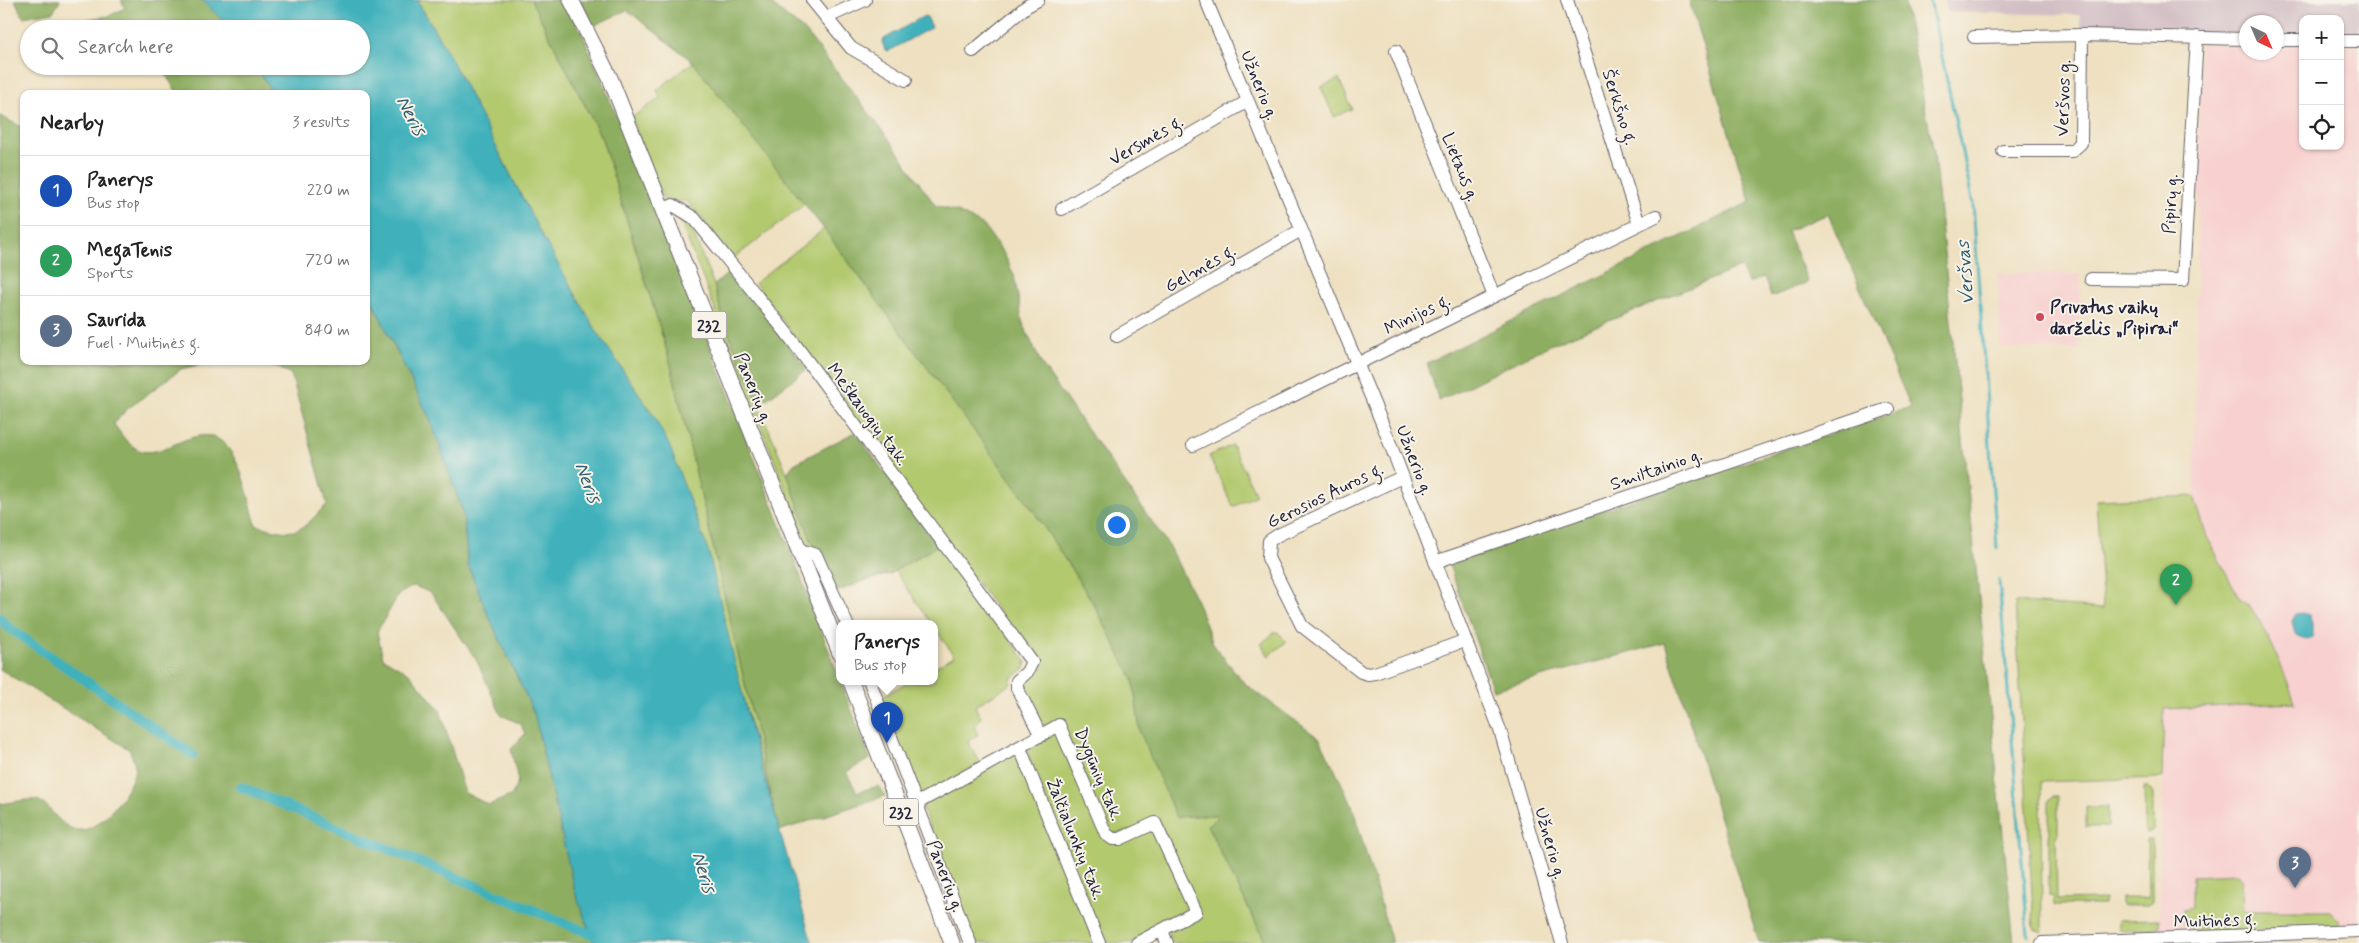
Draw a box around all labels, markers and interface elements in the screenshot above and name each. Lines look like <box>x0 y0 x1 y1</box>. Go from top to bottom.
north arrow <box>2239 15 2284 60</box>
map controls <box>2299 15 2344 150</box>
button: + <box>2299 15 2344 60</box>
search box <box>20 20 370 75</box>
icon: search <box>38 34 66 62</box>
text: Search here <box>78 35 174 60</box>
street label: Užnerio g. <box>1234 47 1284 124</box>
street label: Veršvos g. <box>2051 59 2078 137</box>
button: − <box>2299 60 2344 105</box>
street label: Šerkšno g. <box>1594 66 1643 149</box>
water label: Neris <box>390 92 432 141</box>
button: locate <box>2299 105 2344 150</box>
text: Nearby <box>40 109 104 137</box>
street label: Versmės g. <box>1105 110 1189 174</box>
text: 3 results <box>292 112 350 133</box>
street label: Lietaus g. <box>1435 129 1485 205</box>
text: Panerys <box>87 168 153 193</box>
street label: Pipirų g. <box>2157 173 2185 235</box>
text: 1 <box>52 180 60 201</box>
text: 220 m <box>307 180 350 201</box>
text: Bus stop <box>87 193 140 214</box>
text: MegaTenis <box>87 238 172 263</box>
street label: Gelmės g. <box>1161 239 1241 301</box>
water label: Veršvas <box>1951 239 1980 306</box>
text: 2 <box>52 250 60 271</box>
text: 720 m <box>305 250 350 271</box>
text: Sports <box>87 263 133 284</box>
street label: Minijos g. <box>1380 289 1456 343</box>
place label: Privatus vaikų darželis „Pipirai“ <box>2050 296 2179 341</box>
text: Saurida <box>87 308 146 333</box>
marker: Privatus vaikų darželis „Pipirai“ <box>2034 311 2046 323</box>
road number: 232 <box>692 312 726 338</box>
text: 3 <box>52 320 60 341</box>
text: 840 m <box>305 320 350 341</box>
text: Fuel · Muitinės g. <box>87 333 200 354</box>
street label: Panerių g. <box>728 349 778 428</box>
street label: Meškauogių tak. <box>821 358 914 471</box>
street label: Užnerio g. <box>1390 422 1438 499</box>
street label: Smiltainio g. <box>1607 443 1706 497</box>
street label: Gerosios Auros g. <box>1263 457 1389 536</box>
water label: Neris <box>569 459 607 508</box>
your location <box>1104 512 1130 538</box>
pin: 2 <box>2160 564 2192 605</box>
popup <box>836 620 938 685</box>
text: Panerys <box>854 630 920 655</box>
text: Bus stop <box>854 655 907 676</box>
pin: 1 <box>871 702 903 743</box>
street label: Dygūnių tak. <box>1067 724 1128 825</box>
street label: Žalčialunkių tak. <box>1040 775 1110 904</box>
road number: 232 <box>884 799 918 826</box>
street label: Užnerio g. <box>1528 805 1572 882</box>
street label: Panerių g. <box>920 837 970 916</box>
pin: 3 <box>2279 847 2311 888</box>
water label: Neris <box>686 849 722 897</box>
street label: Muitinės g. <box>2173 908 2257 936</box>

